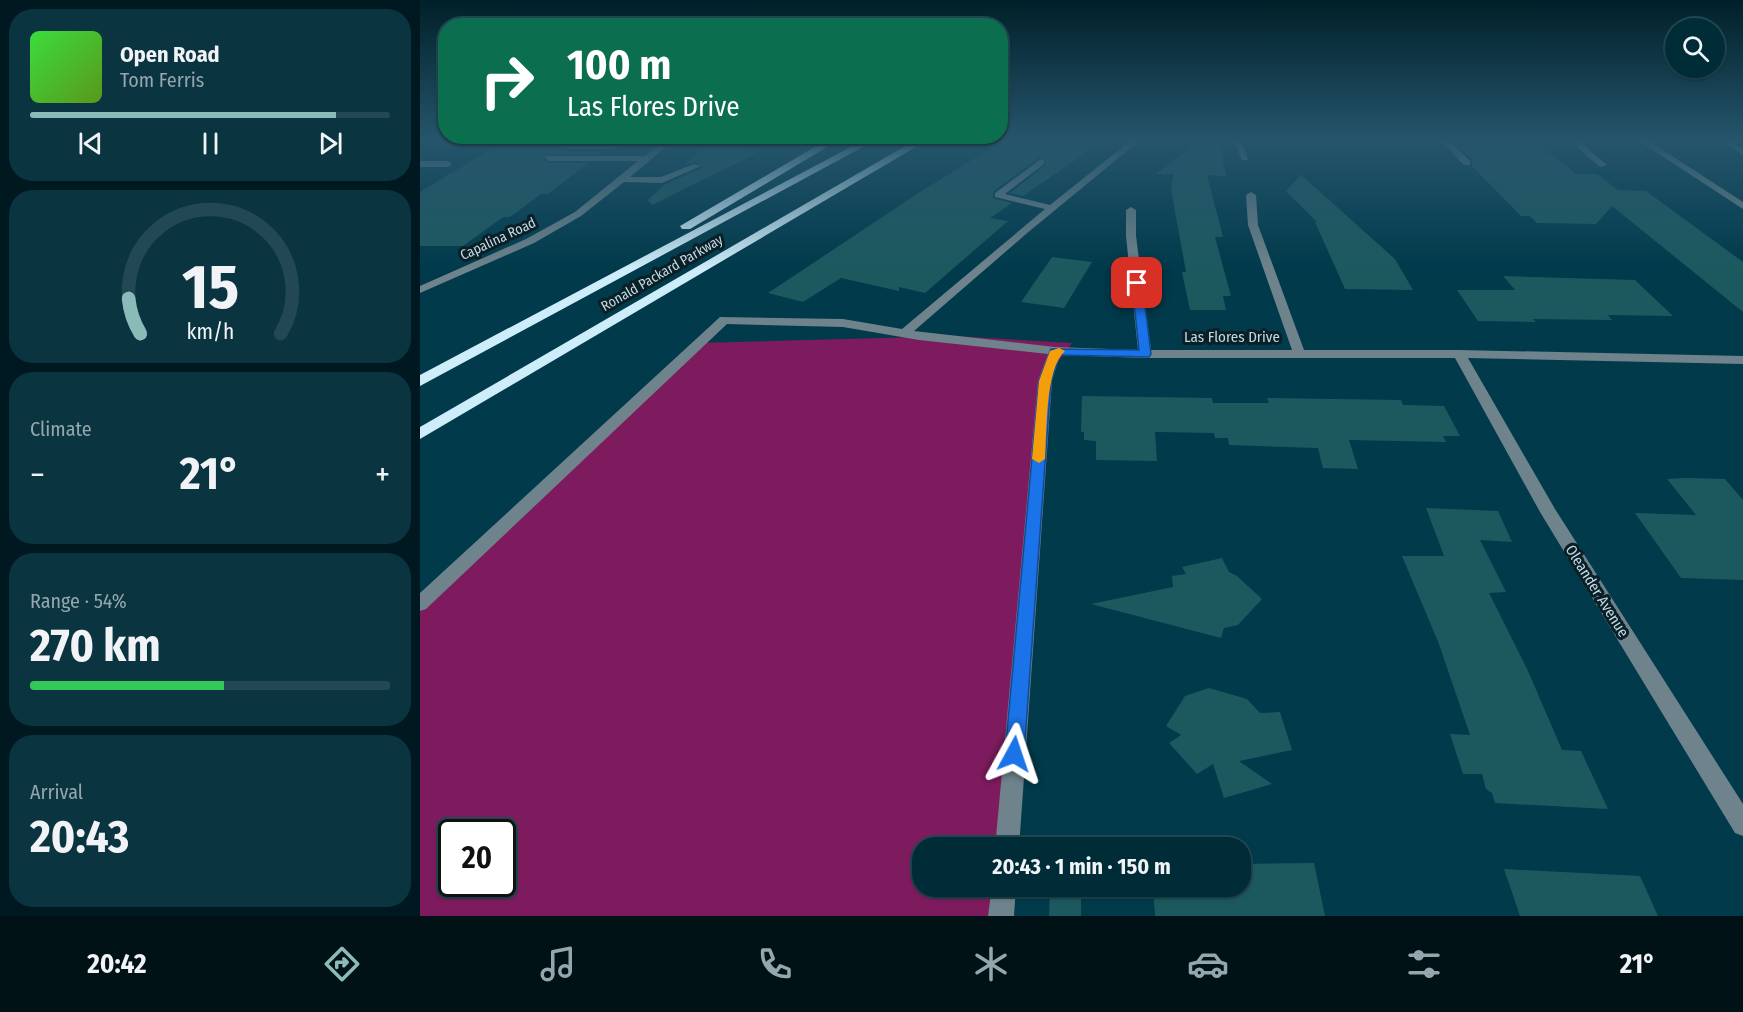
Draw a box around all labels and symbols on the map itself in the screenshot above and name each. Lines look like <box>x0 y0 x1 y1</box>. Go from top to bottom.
street label: Capalina Road <box>457 214 539 264</box>
street label: Ronald Packard Parkway <box>598 231 727 315</box>
pin <box>1111 257 1162 308</box>
street label: Las Flores Drive <box>1184 328 1280 346</box>
street label: Oleander Avenue <box>1562 542 1632 640</box>
position arrow <box>982 722 1046 786</box>
speed limit sign: 20 <box>438 819 516 897</box>

